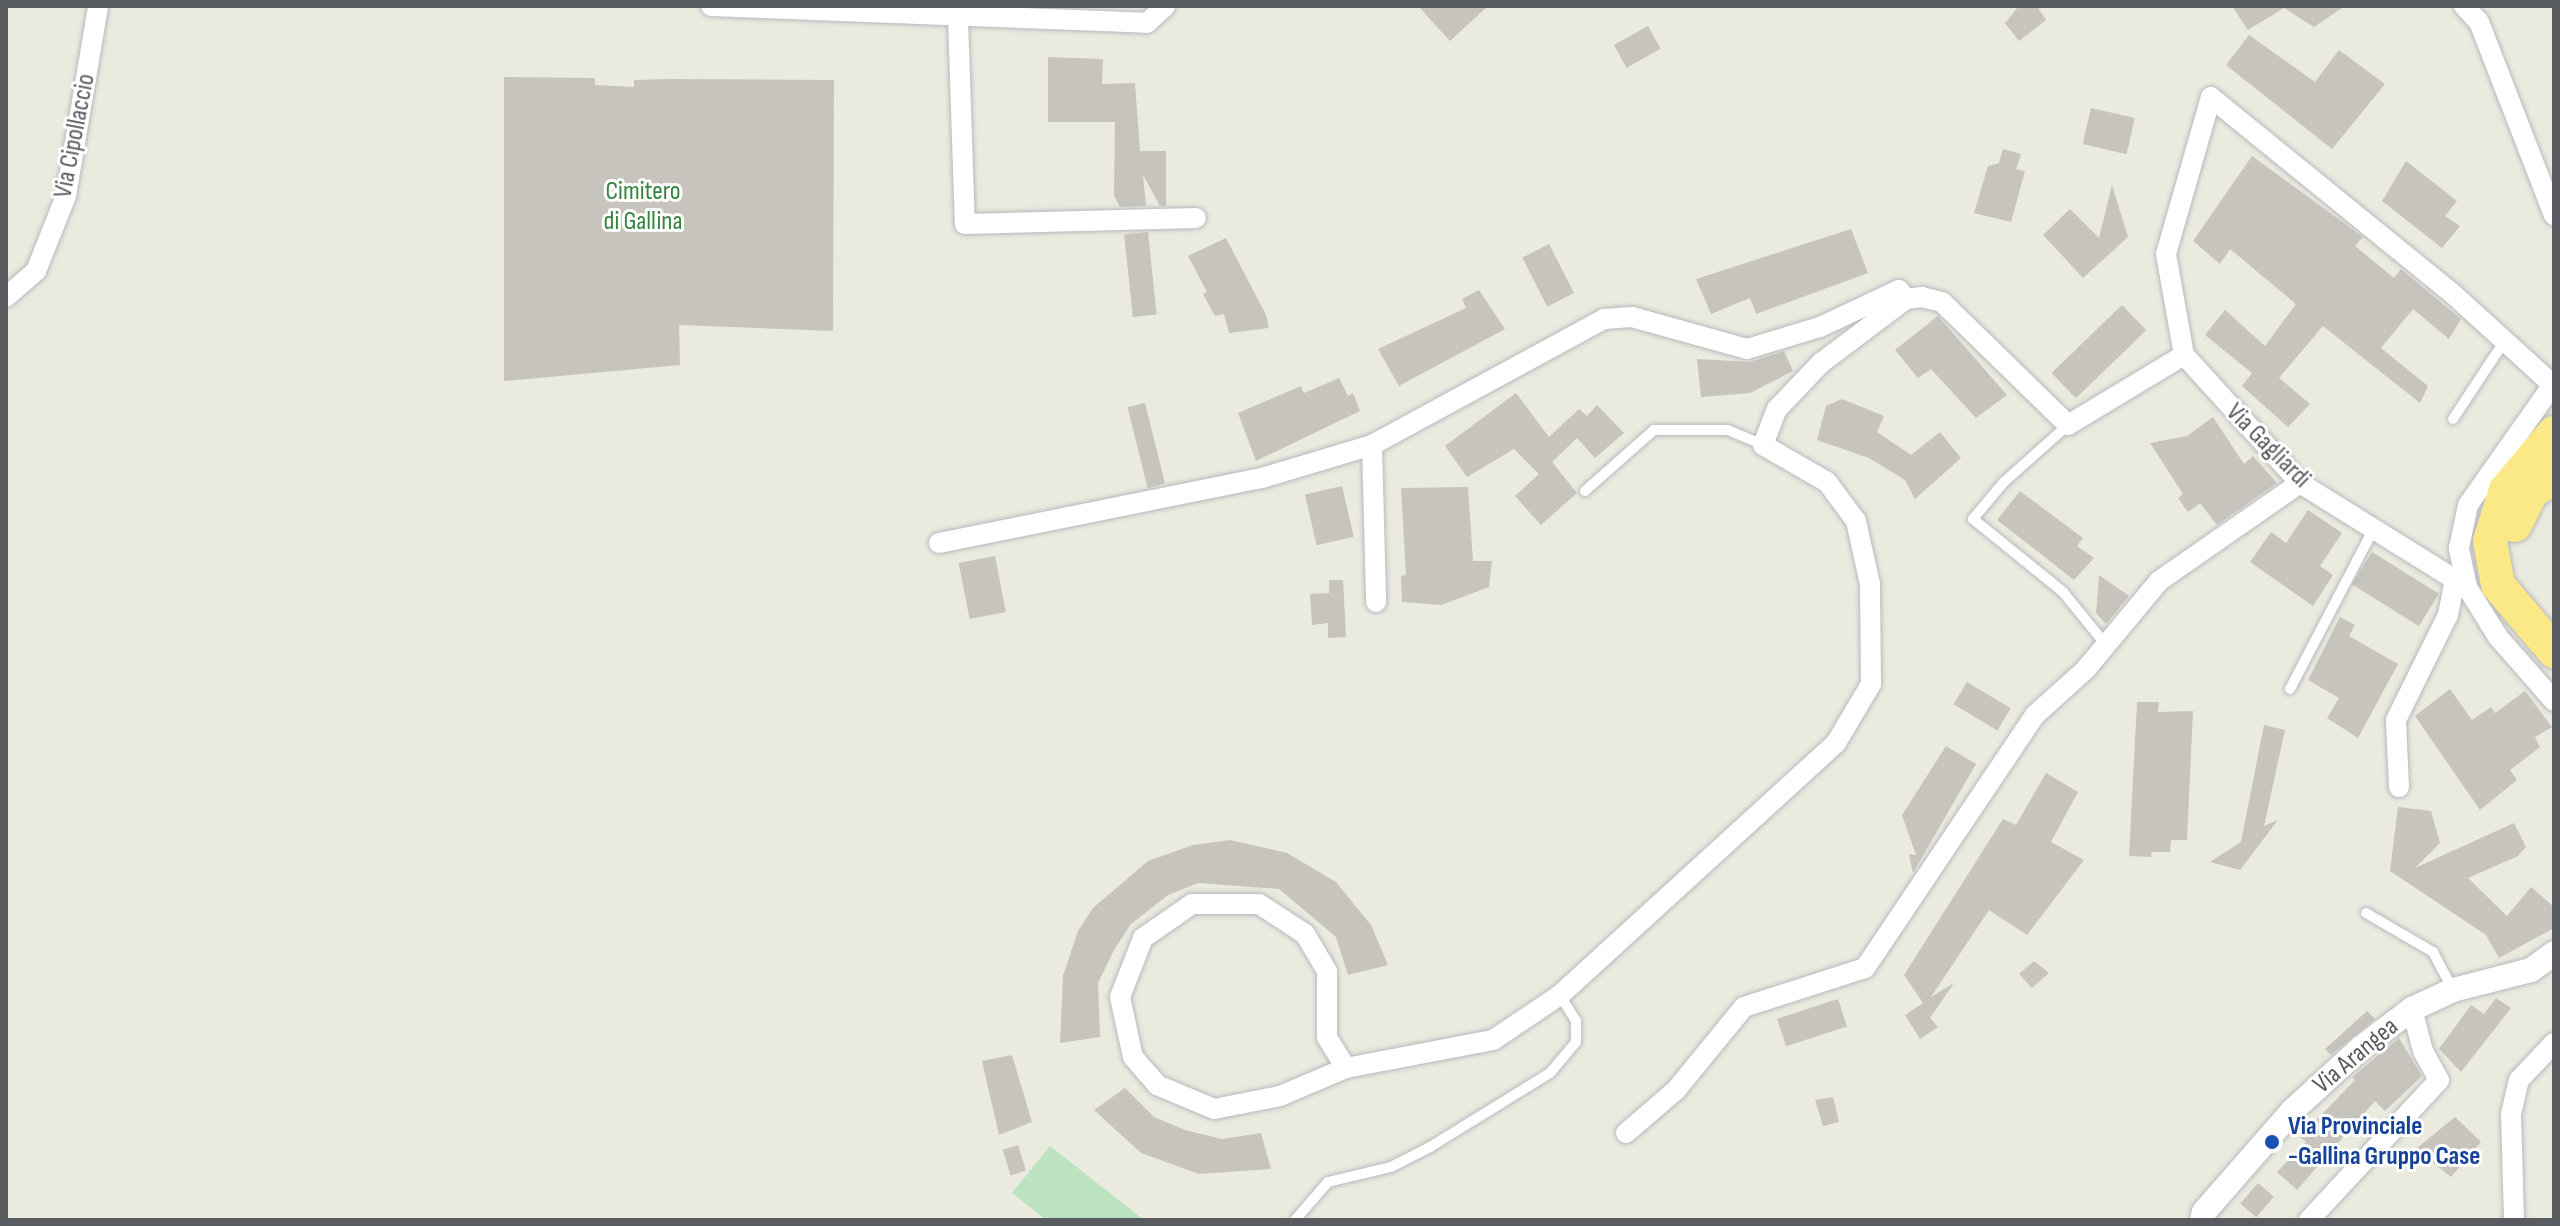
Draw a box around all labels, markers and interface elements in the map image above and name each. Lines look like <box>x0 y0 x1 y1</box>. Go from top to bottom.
street label: Via Cipollaccio <box>48 71 102 201</box>
park label: Cimitero di Gallina <box>604 176 682 238</box>
street label: Via Gagliardi <box>2219 397 2317 495</box>
street label: Via Arangea <box>2307 1012 2405 1100</box>
place label: Via Provinciale -Gallina Gruppo Case <box>2288 1111 2480 1172</box>
marker: Via Provinciale -Gallina Gruppo Case <box>2263 1133 2281 1151</box>

